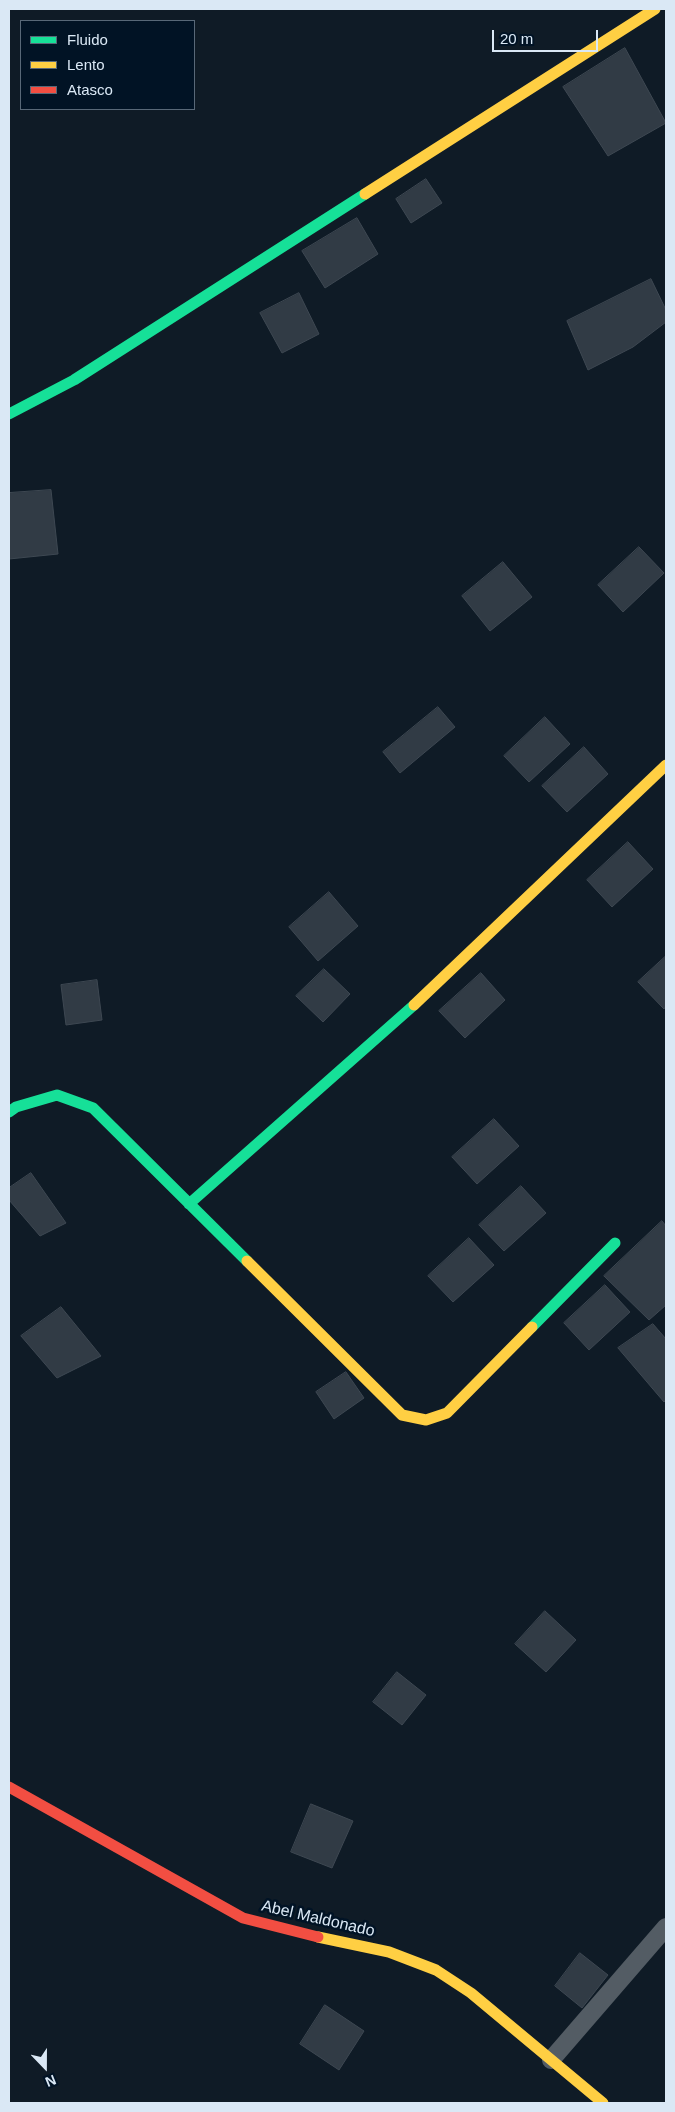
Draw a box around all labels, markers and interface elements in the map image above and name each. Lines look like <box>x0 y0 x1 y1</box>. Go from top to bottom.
legend <box>20 20 195 110</box>
scale bar <box>495 20 601 52</box>
text: 20 m <box>500 30 533 47</box>
text: Fluido <box>67 31 108 48</box>
text: Lento <box>67 56 105 73</box>
text: Atasco <box>67 81 113 98</box>
street label: Abel Maldonado <box>260 1897 376 1941</box>
north arrow <box>20 2042 70 2092</box>
text: N <box>43 2072 58 2090</box>

